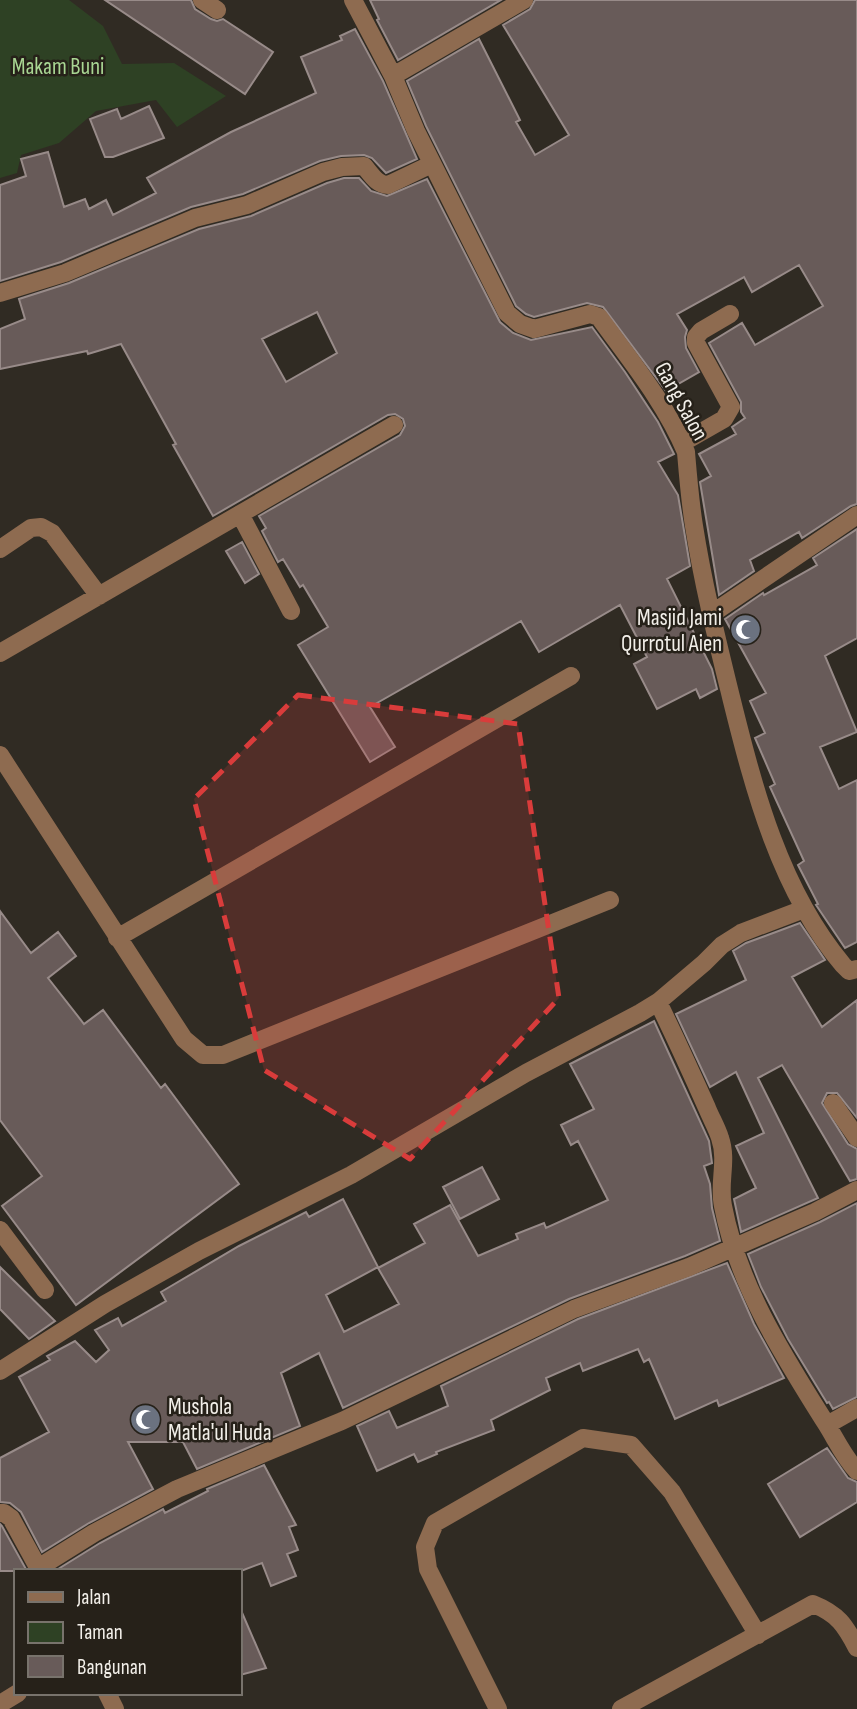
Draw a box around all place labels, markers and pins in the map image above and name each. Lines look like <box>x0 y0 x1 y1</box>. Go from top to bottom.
place label: Masjid Jami Qurrotul Aien <box>621 604 722 658</box>
mosque icon: Masjid Jami Qurrotul Aien <box>728 613 762 647</box>
place label: Mushola Matla'ul Huda <box>168 1393 272 1447</box>
mosque icon: Mushola Matla'ul Huda <box>128 1402 162 1436</box>

